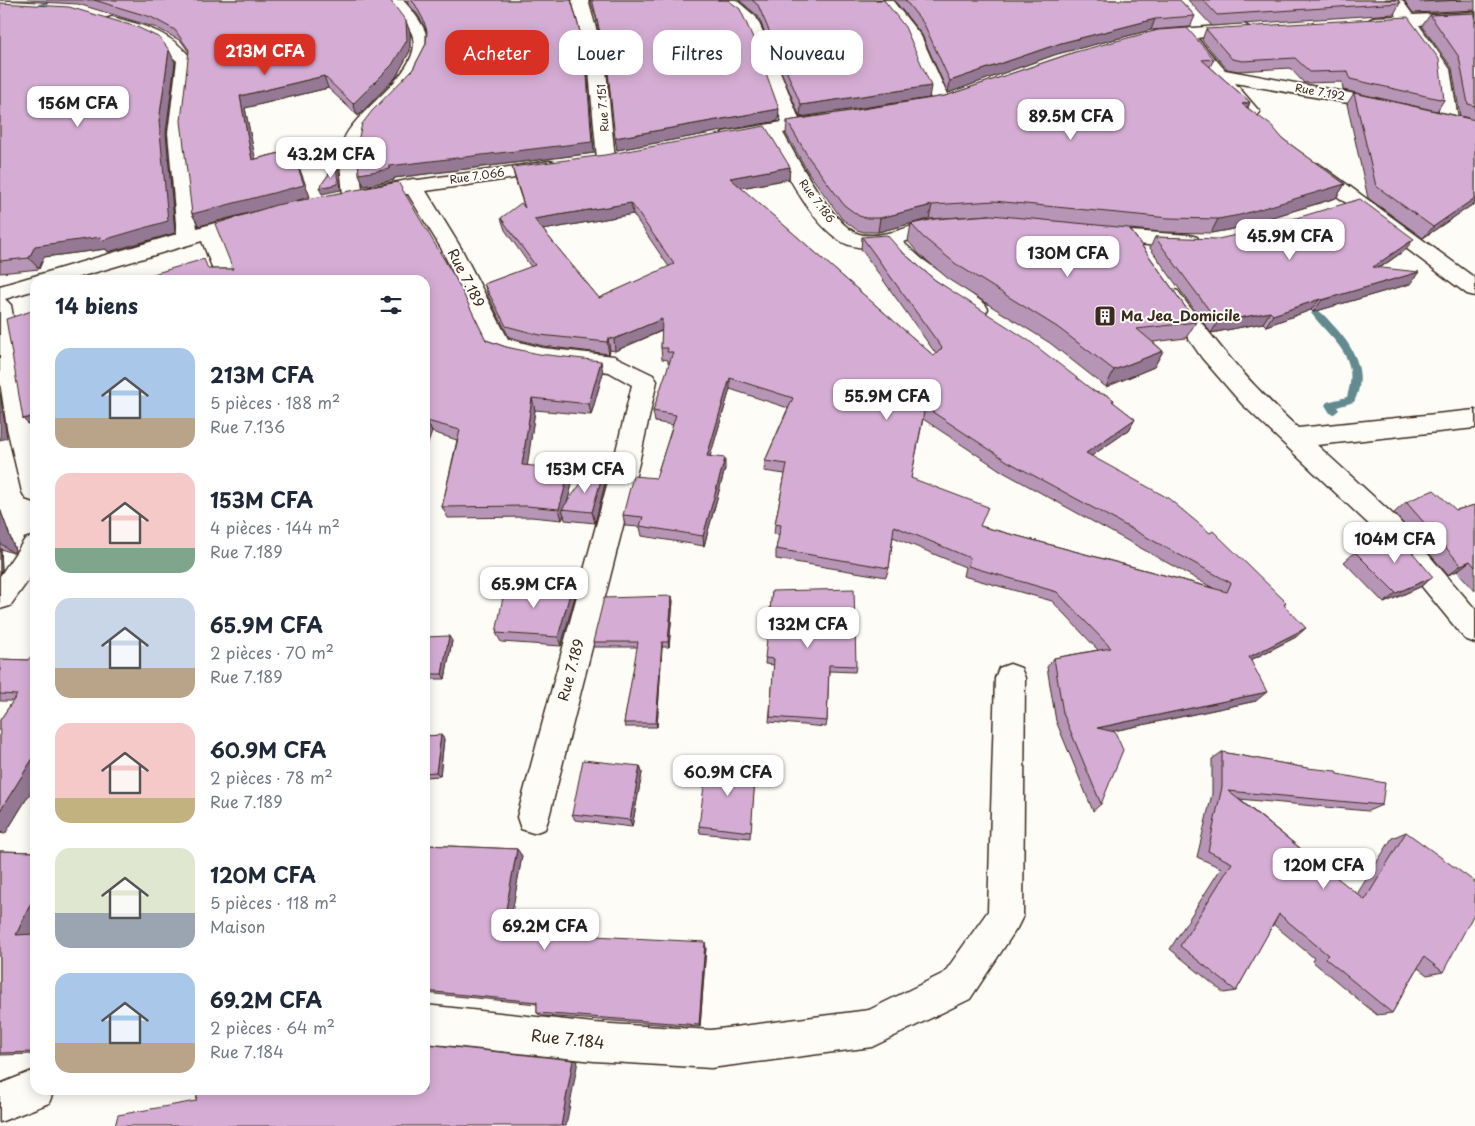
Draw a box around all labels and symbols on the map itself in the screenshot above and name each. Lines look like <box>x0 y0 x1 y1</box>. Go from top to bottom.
pin: 213M CFA <box>213 34 317 76</box>
street label: Rue 7.192 <box>1294 79 1347 104</box>
street label: Rue 7.151 <box>592 84 613 132</box>
pin: 156M CFA <box>26 86 130 128</box>
pin: 89.5M CFA <box>1014 98 1128 141</box>
pin: 43.2M CFA <box>274 136 388 179</box>
street label: Rue 7.066 <box>448 163 506 188</box>
street label: Rue 7.186 <box>795 175 840 226</box>
pin: 45.9M CFA <box>1233 218 1347 261</box>
pin: 130M CFA <box>1016 236 1120 278</box>
street label: Rue 7.189 <box>443 245 490 311</box>
building icon: Ma Jea_Domicile <box>1093 304 1117 328</box>
place label: Ma Jea_Domicile <box>1121 305 1240 326</box>
pin: 55.9M CFA <box>830 378 944 421</box>
pin: 153M CFA <box>533 452 637 494</box>
pin: 104M CFA <box>1343 522 1447 564</box>
pin: 65.9M CFA <box>477 566 591 609</box>
pin: 132M CFA <box>756 606 860 649</box>
street label: Rue 7.189 <box>552 636 589 703</box>
pin: 60.9M CFA <box>671 754 785 797</box>
pin: 120M CFA <box>1272 848 1376 890</box>
pin: 69.2M CFA <box>488 908 602 951</box>
street label: Rue 7.184 <box>530 1022 606 1054</box>

